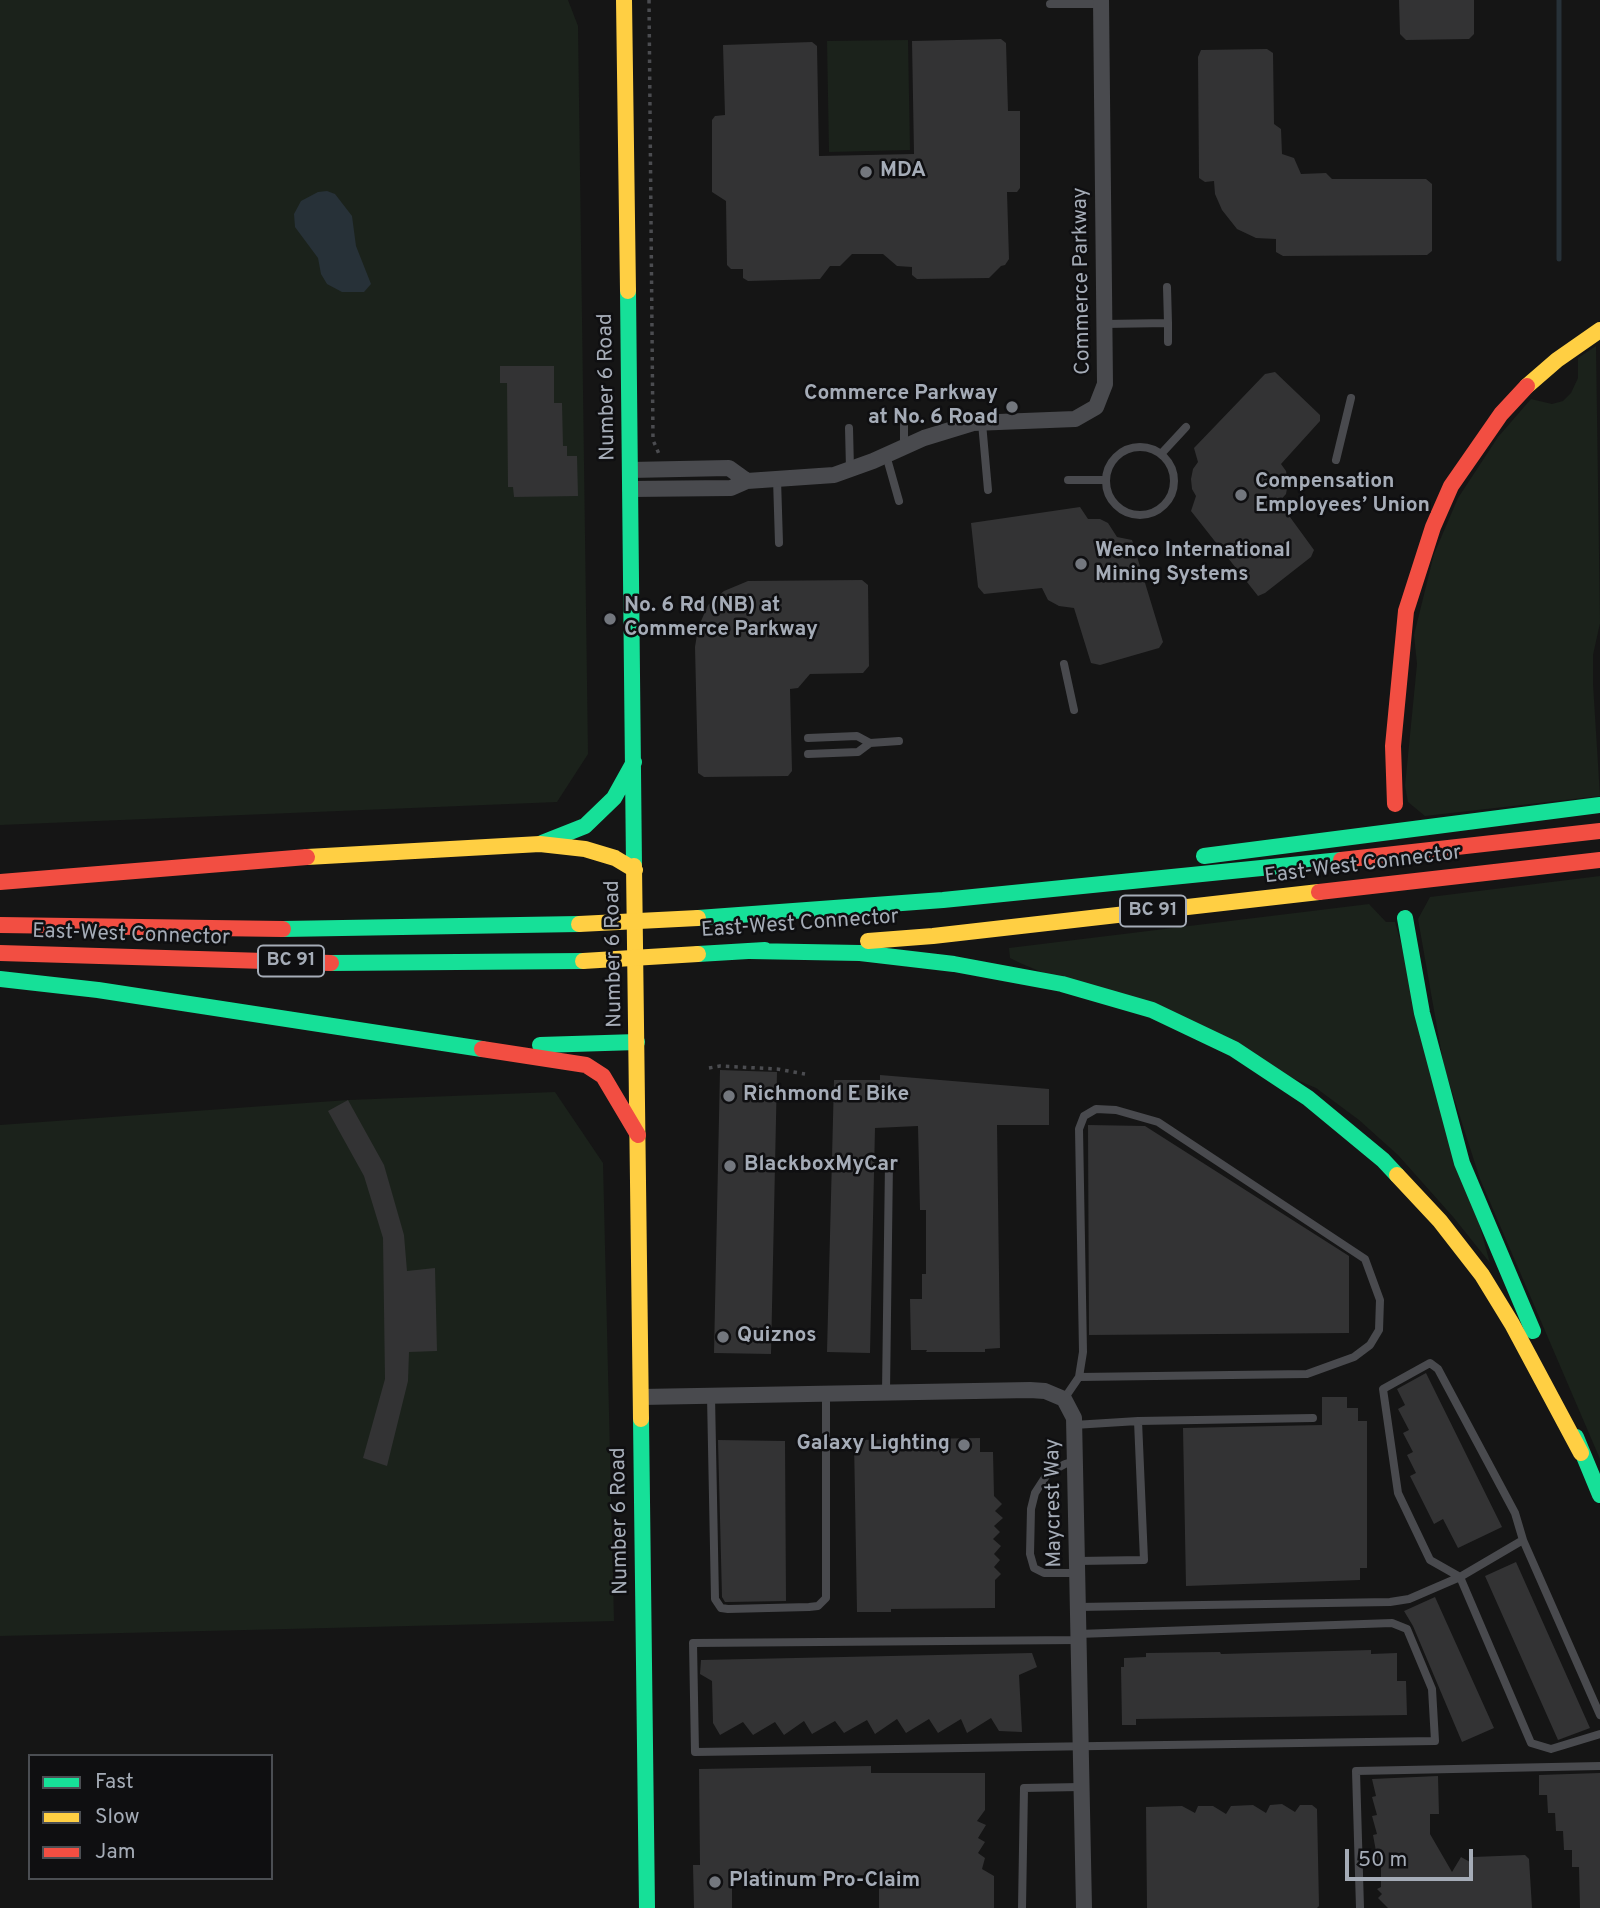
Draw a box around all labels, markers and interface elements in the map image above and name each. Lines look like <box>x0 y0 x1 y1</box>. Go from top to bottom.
place label: MDA <box>880 159 926 185</box>
marker: MDA <box>858 164 874 180</box>
street label: Commerce Parkway <box>1069 187 1097 375</box>
street label: Number 6 Road <box>594 313 622 461</box>
place label: Commerce Parkway at No. 6 Road <box>804 382 998 432</box>
marker: Commerce Parkway at No. 6 Road <box>1004 399 1020 415</box>
place label: Compensation Employees’ Union <box>1255 470 1430 520</box>
marker: Compensation Employees’ Union <box>1233 487 1249 503</box>
place label: Wenco International Mining Systems <box>1095 539 1291 589</box>
marker: Wenco International Mining Systems <box>1073 556 1089 572</box>
place label: No. 6 Rd (NB) at Commerce Parkway <box>624 594 818 644</box>
marker: No. 6 Rd (NB) at Commerce Parkway <box>602 611 618 627</box>
street label: East-West Connector <box>1263 841 1463 891</box>
street label: Number 6 Road <box>601 880 629 1028</box>
road number: BC 91 <box>1120 896 1186 926</box>
street label: East-West Connector <box>700 906 900 944</box>
street label: East-West Connector <box>32 920 230 952</box>
road number: BC 91 <box>258 945 324 976</box>
place label: Richmond E Bike <box>743 1083 909 1109</box>
marker: Richmond E Bike <box>721 1088 737 1104</box>
place label: BlackboxMyCar <box>744 1153 898 1179</box>
marker: BlackboxMyCar <box>722 1158 738 1174</box>
place label: Quiznos <box>737 1324 817 1350</box>
marker: Quiznos <box>715 1329 731 1345</box>
place label: Galaxy Lighting <box>797 1432 950 1458</box>
marker: Galaxy Lighting <box>956 1437 972 1453</box>
street label: Maycrest Way <box>1041 1438 1069 1568</box>
street label: Number 6 Road <box>607 1447 635 1595</box>
legend <box>28 1754 273 1880</box>
text: Fast <box>95 1769 134 1796</box>
text: Slow <box>95 1804 140 1831</box>
scale bar <box>1348 1834 1476 1878</box>
text: Jam <box>95 1839 136 1866</box>
text: 50 m <box>1358 1847 1407 1874</box>
place label: Platinum Pro-Claim <box>729 1869 920 1895</box>
marker: Platinum Pro-Claim <box>707 1874 723 1890</box>

